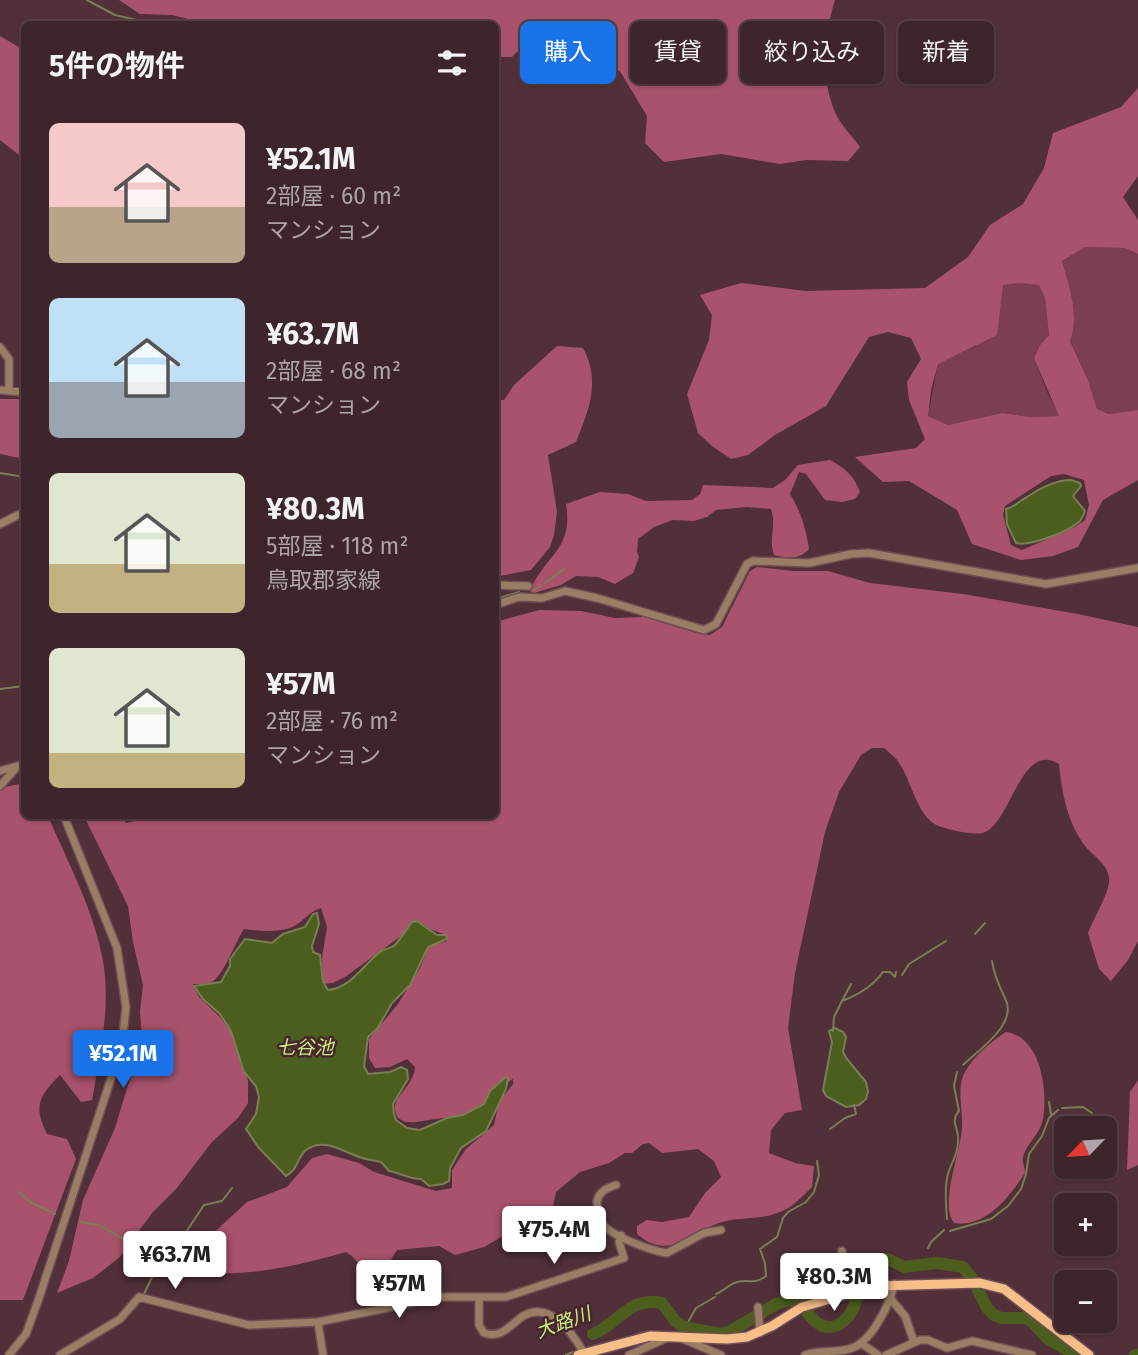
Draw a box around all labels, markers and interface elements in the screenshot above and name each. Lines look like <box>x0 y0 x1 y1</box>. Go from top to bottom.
chip: 購入 <box>520 21 616 84</box>
chip: 賃貸 <box>630 21 726 84</box>
chip: 絞り込み <box>740 21 884 84</box>
chip: 新着 <box>898 21 994 84</box>
icon: filters <box>433 44 471 82</box>
text: 5件の物件 <box>49 48 185 84</box>
text: ¥52.1M <box>266 141 356 177</box>
icon: home <box>105 151 189 235</box>
text: 2部屋 · 60 m² <box>266 182 401 210</box>
text: マンション <box>266 216 381 244</box>
text: ¥63.7M <box>266 316 359 352</box>
icon: home <box>105 326 189 410</box>
text: 2部屋 · 68 m² <box>266 357 401 385</box>
text: マンション <box>266 391 381 419</box>
text: ¥80.3M <box>266 491 365 527</box>
icon: home <box>105 501 189 585</box>
text: 5部屋 · 118 m² <box>266 532 408 560</box>
text: 鳥取郡家線 <box>266 566 381 594</box>
text: ¥57M <box>266 666 336 702</box>
icon: home <box>105 676 189 760</box>
text: 2部屋 · 76 m² <box>266 707 398 735</box>
text: マンション <box>266 741 381 769</box>
pin: ¥52.1M <box>66 1030 180 1090</box>
water label: 七谷池 <box>276 1036 335 1059</box>
text: ¥52.1M <box>89 1039 157 1067</box>
north arrow <box>1054 1116 1116 1180</box>
map controls <box>1054 1116 1117 1333</box>
button: + <box>1054 1193 1117 1256</box>
pin: ¥75.4M <box>497 1206 611 1266</box>
text: ¥75.4M <box>518 1215 590 1243</box>
pin: ¥63.7M <box>118 1232 232 1291</box>
text: ¥63.7M <box>139 1240 211 1268</box>
pin: ¥80.3M <box>777 1254 891 1313</box>
pin: ¥57M <box>358 1260 440 1320</box>
text: ¥80.3M <box>796 1262 872 1290</box>
text: ¥57M <box>372 1269 426 1297</box>
button: − <box>1054 1270 1117 1333</box>
water label: 大路川 <box>532 1301 596 1343</box>

